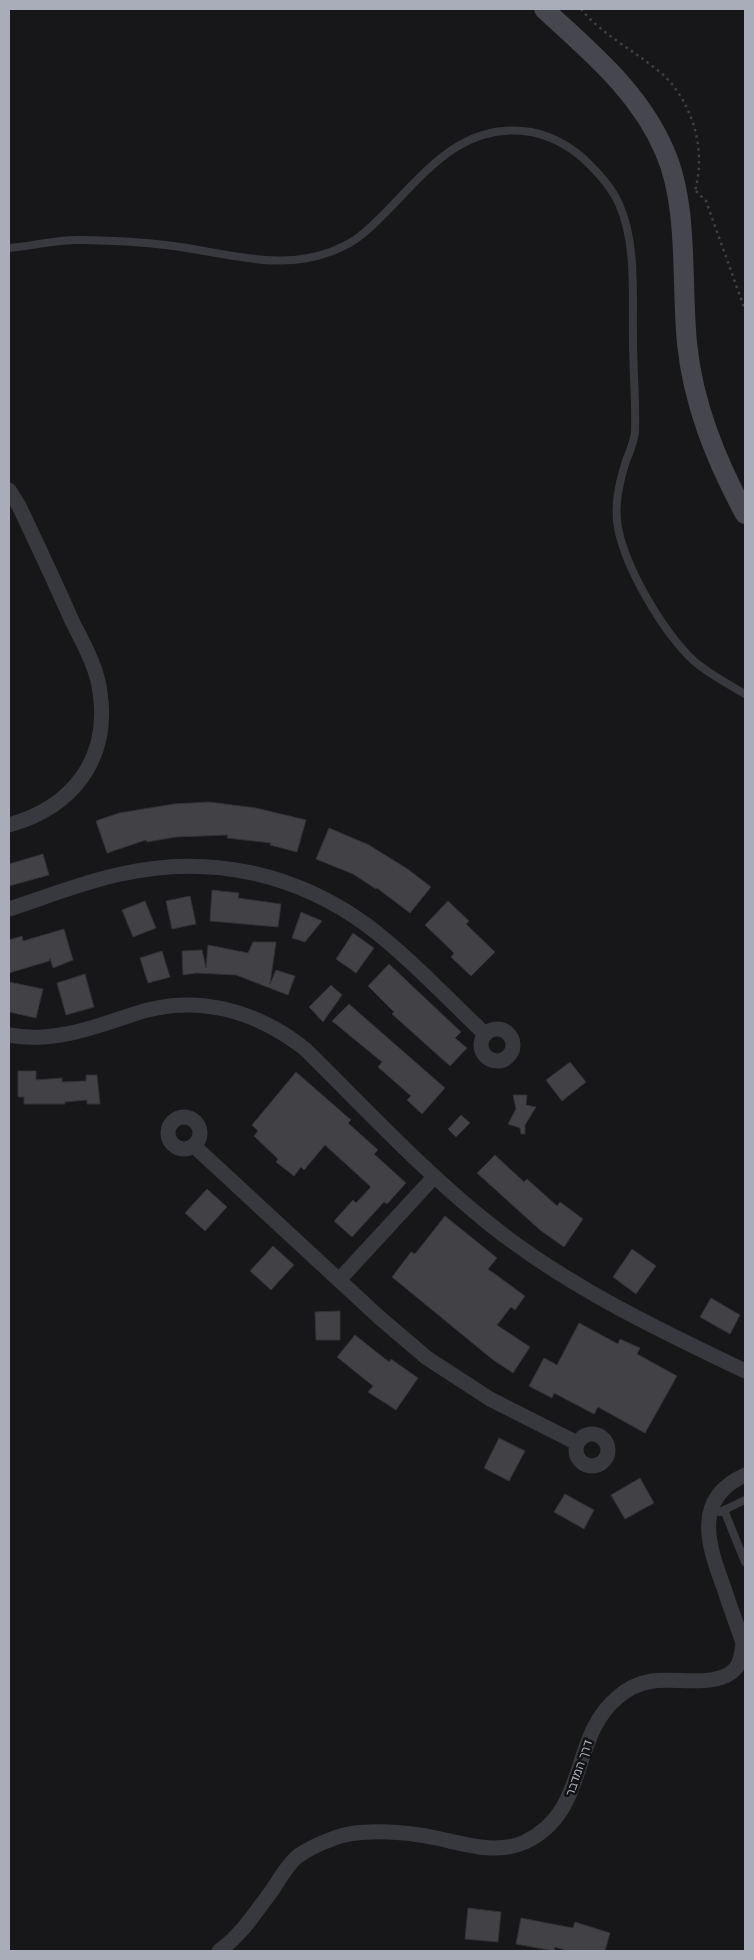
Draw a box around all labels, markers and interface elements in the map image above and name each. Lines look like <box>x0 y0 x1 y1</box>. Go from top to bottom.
street label: דרך המדבר <box>563 1738 595 1798</box>

